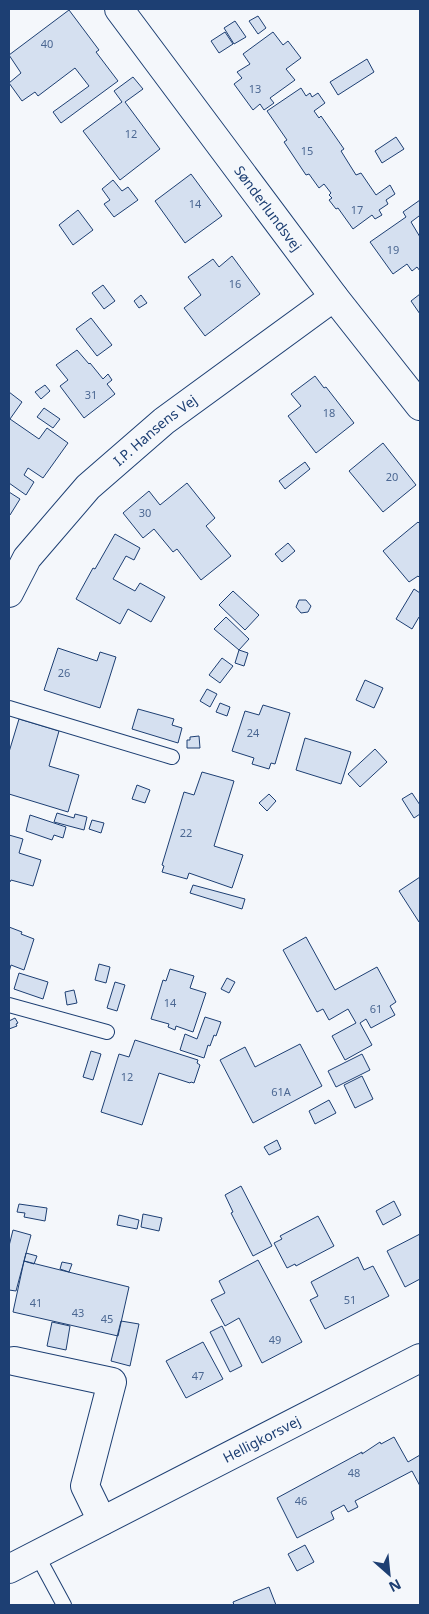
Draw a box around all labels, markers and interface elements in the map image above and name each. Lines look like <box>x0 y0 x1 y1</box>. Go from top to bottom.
house number: 40 <box>41 36 53 51</box>
house number: 13 <box>249 81 261 96</box>
house number: 12 <box>125 126 137 141</box>
house number: 15 <box>301 143 313 158</box>
street label: Sønderlundsvej <box>230 162 307 255</box>
house number: 14 <box>189 196 202 211</box>
house number: 17 <box>351 202 363 217</box>
house number: 19 <box>387 242 399 257</box>
house number: 16 <box>229 276 241 291</box>
house number: 31 <box>85 387 97 402</box>
street label: I.P. Hansens Vej <box>109 390 201 470</box>
house number: 18 <box>323 405 335 420</box>
house number: 20 <box>386 469 398 484</box>
house number: 30 <box>139 505 151 520</box>
house number: 26 <box>58 665 70 680</box>
house number: 24 <box>247 725 260 740</box>
house number: 22 <box>180 825 192 840</box>
house number: 14 <box>164 995 177 1010</box>
house number: 61 <box>370 1001 382 1016</box>
house number: 12 <box>121 1069 133 1084</box>
house number: 61A <box>271 1084 292 1099</box>
house number: 51 <box>344 1292 356 1307</box>
house number: 41 <box>30 1295 42 1310</box>
house number: 43 <box>72 1305 84 1320</box>
house number: 45 <box>101 1311 113 1326</box>
house number: 49 <box>269 1332 281 1347</box>
house number: 47 <box>192 1368 204 1383</box>
street label: Helligkorsvej <box>219 1411 304 1467</box>
house number: 48 <box>348 1465 360 1480</box>
house number: 46 <box>295 1493 307 1508</box>
north arrow <box>364 1549 414 1599</box>
text: N <box>386 1575 405 1597</box>

